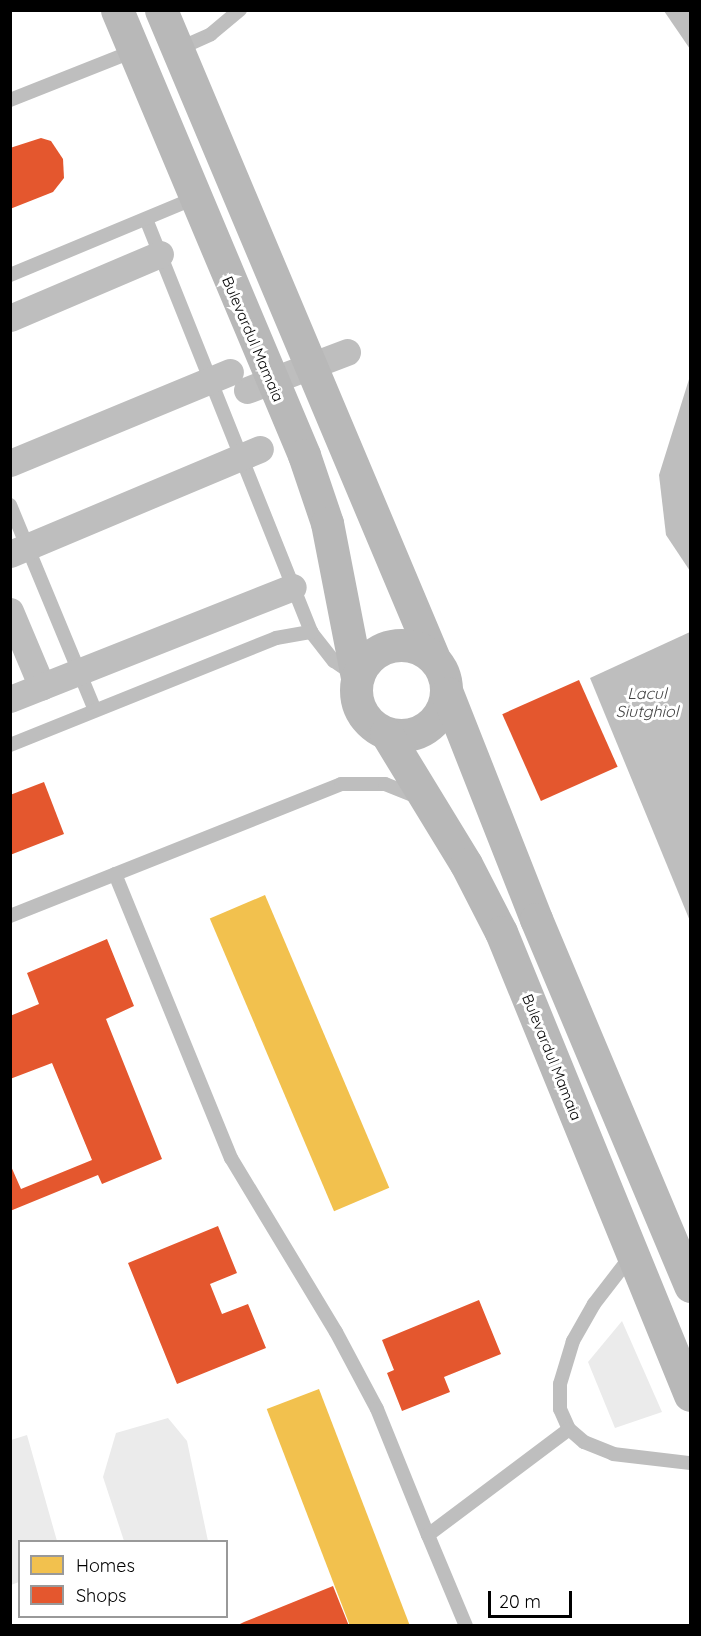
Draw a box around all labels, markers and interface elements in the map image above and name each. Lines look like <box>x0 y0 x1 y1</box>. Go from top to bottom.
street label: Bulevardul Mamaia <box>218 274 288 404</box>
water label: Lacul Siutghiol <box>616 683 678 721</box>
street label: Bulevardul Mamaia <box>518 991 586 1123</box>
legend <box>18 1540 228 1618</box>
text: Homes <box>76 1554 135 1577</box>
scale bar <box>491 1579 575 1617</box>
text: Shops <box>76 1584 127 1607</box>
text: 20 m <box>499 1590 541 1613</box>

